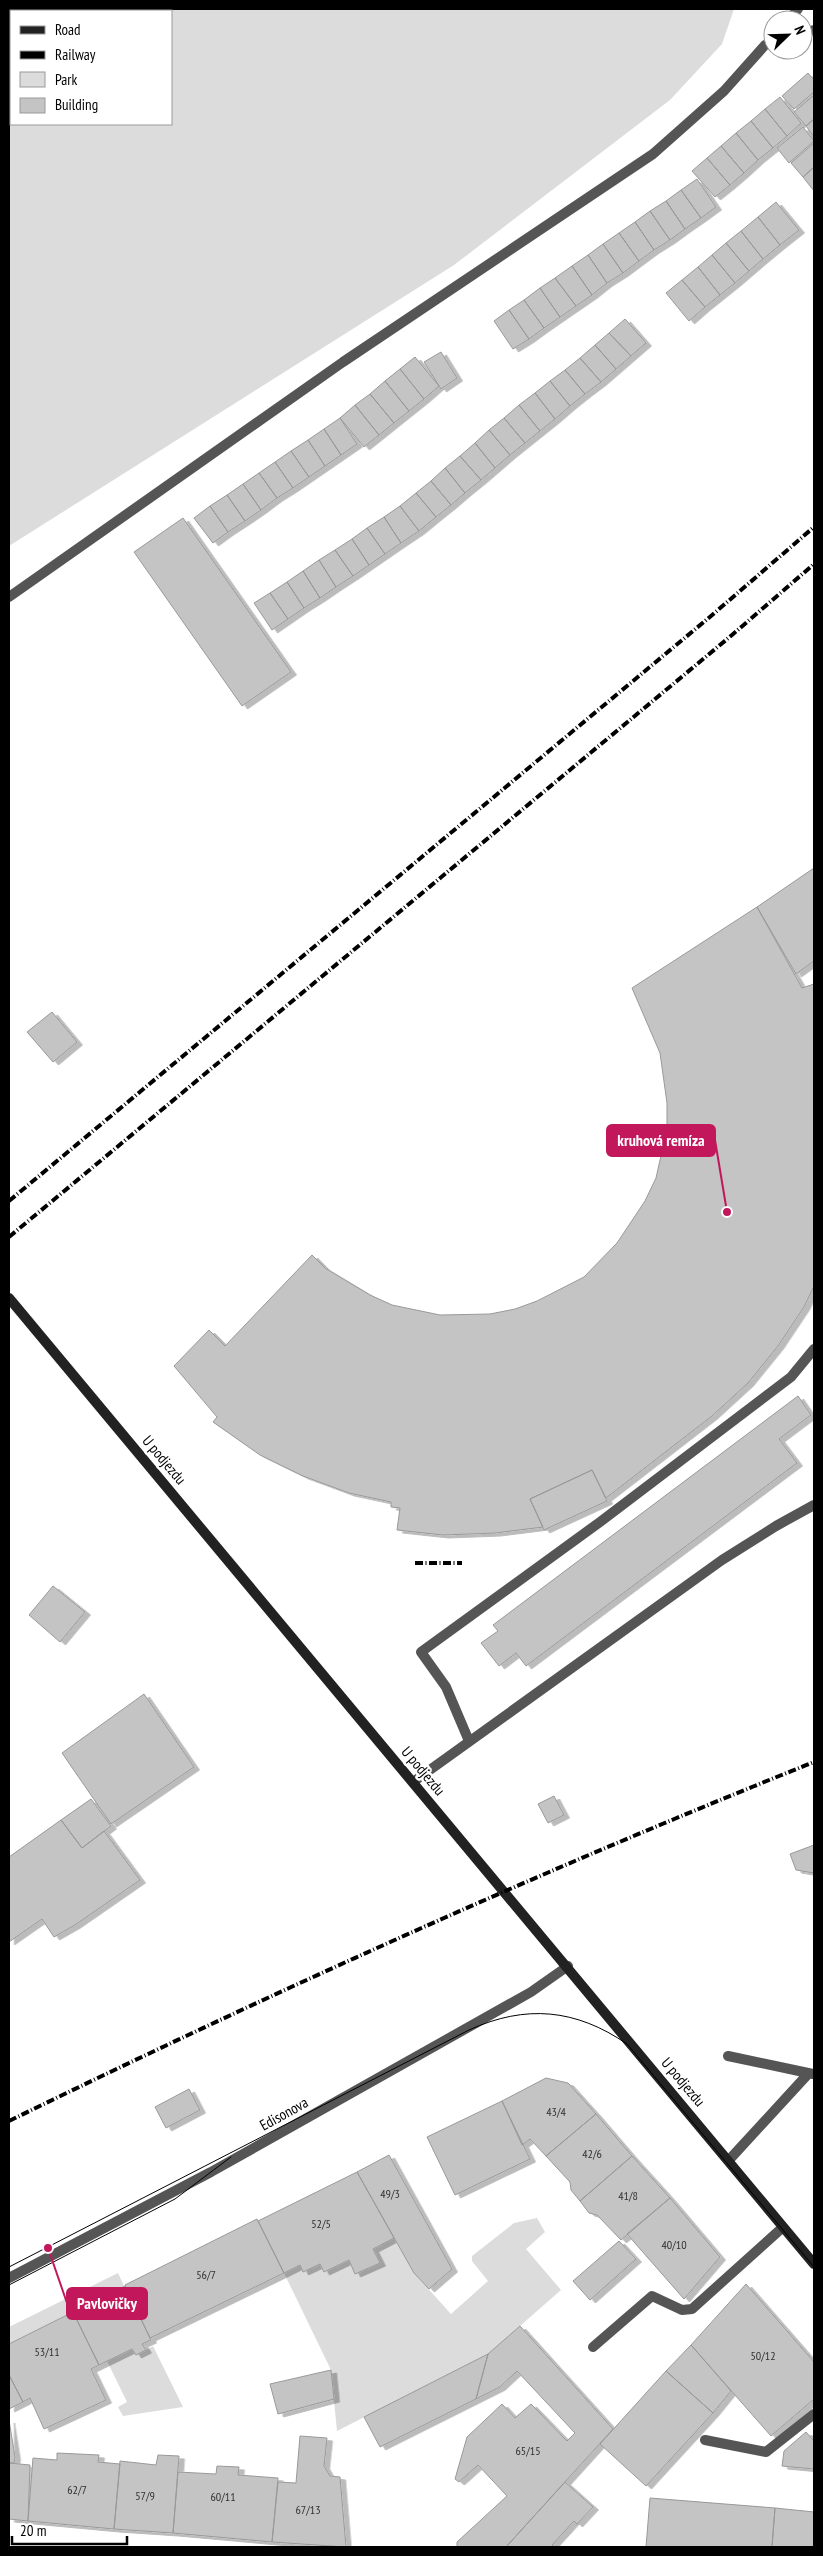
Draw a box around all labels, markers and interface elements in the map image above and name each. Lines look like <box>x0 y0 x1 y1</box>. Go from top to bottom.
legend <box>10 10 172 125</box>
north arrow <box>763 10 813 60</box>
text: Road <box>55 20 81 39</box>
text: N <box>790 23 810 37</box>
text: Railway <box>55 45 96 64</box>
text: Park <box>55 70 77 89</box>
text: Building <box>55 95 98 114</box>
callout: kruhová remíza <box>607 1125 715 1156</box>
text: kruhová remíza <box>617 1130 705 1150</box>
street label: U podjezdu <box>138 1431 190 1488</box>
street label: U podjezdu <box>397 1742 449 1799</box>
street label: U podjezdu <box>657 2053 709 2110</box>
street label: Edisonova <box>256 2093 311 2135</box>
house number: 43/4 <box>546 2104 566 2119</box>
house number: 42/6 <box>582 2146 602 2161</box>
house number: 49/3 <box>380 2186 400 2201</box>
house number: 41/8 <box>618 2188 638 2203</box>
house number: 52/5 <box>311 2216 331 2231</box>
house number: 40/10 <box>661 2237 687 2252</box>
house number: 56/7 <box>196 2267 216 2282</box>
callout: Pavlovičky <box>67 2288 147 2319</box>
text: Pavlovičky <box>77 2293 138 2313</box>
house number: 53/11 <box>34 2344 60 2359</box>
house number: 50/12 <box>750 2348 776 2363</box>
house number: 65/15 <box>515 2443 541 2458</box>
house number: 62/7 <box>67 2482 87 2497</box>
house number: 57/9 <box>135 2488 155 2503</box>
house number: 60/11 <box>210 2489 236 2504</box>
house number: 67/13 <box>295 2502 321 2517</box>
scale bar <box>12 2514 128 2546</box>
text: 20 m <box>20 2521 46 2540</box>

